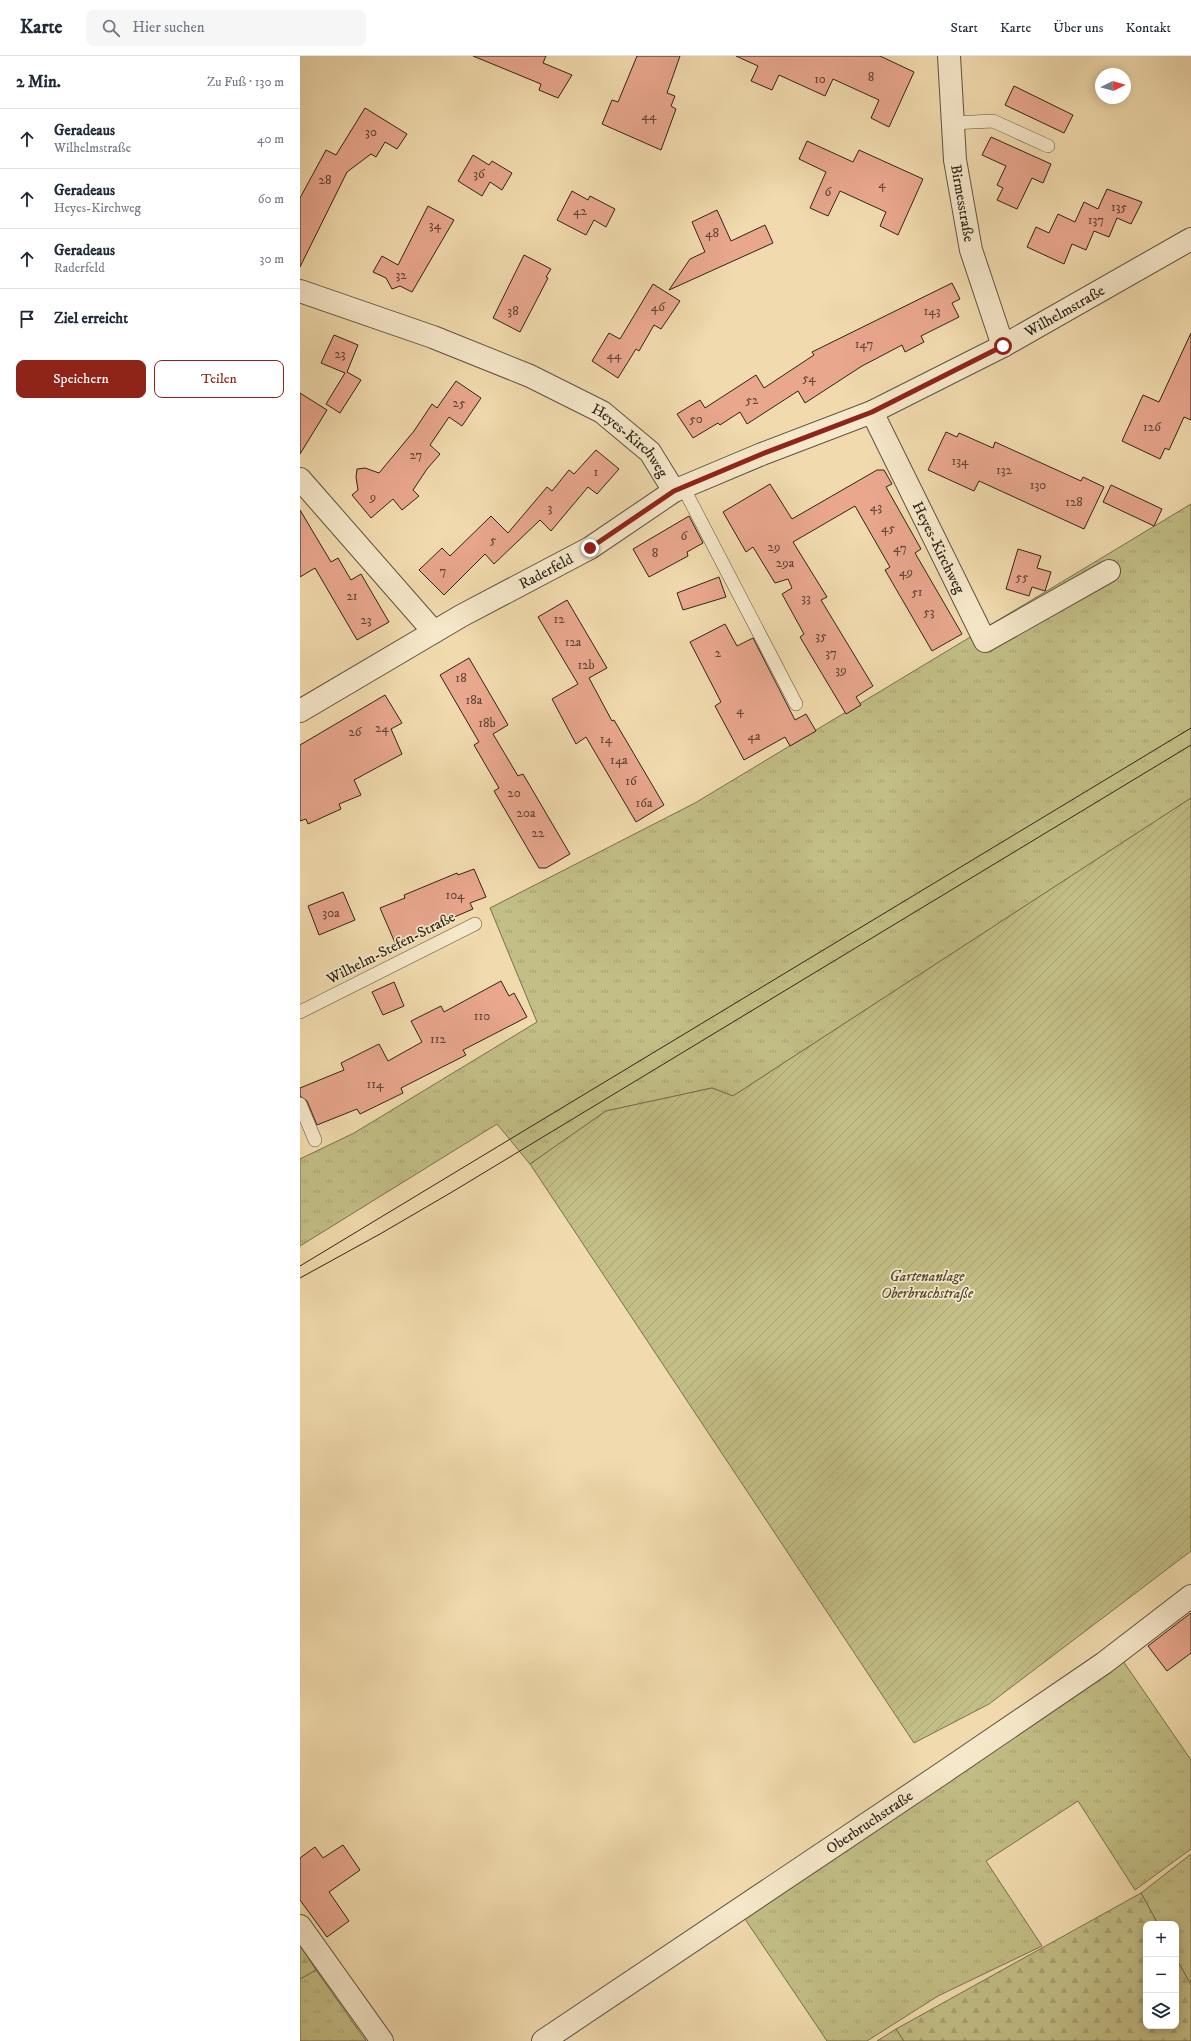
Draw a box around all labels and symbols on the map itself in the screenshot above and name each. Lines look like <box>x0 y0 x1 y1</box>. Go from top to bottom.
north arrow <box>1095 68 1131 104</box>
house number: 8 <box>868 69 874 85</box>
house number: 10 <box>814 71 826 87</box>
house number: 44 <box>642 108 657 124</box>
house number: 30 <box>365 124 377 140</box>
street label: Birmesstraße <box>946 163 979 243</box>
house number: 36 <box>473 166 486 182</box>
house number: 28 <box>319 172 331 188</box>
house number: 4 <box>878 176 886 192</box>
house number: 6 <box>825 184 833 200</box>
house number: 135 <box>1111 199 1128 215</box>
house number: 42 <box>573 203 588 219</box>
house number: 137 <box>1088 212 1104 228</box>
house number: 34 <box>429 217 442 233</box>
house number: 48 <box>705 225 719 241</box>
house number: 32 <box>395 267 407 283</box>
street label: Wilhelmstraße <box>1020 281 1108 342</box>
house number: 46 <box>651 299 666 315</box>
house number: 38 <box>507 303 519 319</box>
house number: 143 <box>923 303 941 319</box>
house number: 147 <box>855 336 873 352</box>
route start <box>994 337 1012 355</box>
house number: 23 <box>334 346 346 362</box>
house number: 44 <box>607 347 622 363</box>
house number: 54 <box>802 370 816 386</box>
house number: 52 <box>746 392 759 408</box>
house number: 25 <box>453 395 466 411</box>
street label: Heyes-Kirchweg <box>589 399 673 481</box>
house number: 50 <box>689 411 703 427</box>
house number: 126 <box>1143 419 1162 435</box>
house number: 27 <box>410 447 423 463</box>
house number: 134 <box>951 453 969 469</box>
house number: 132 <box>996 462 1013 478</box>
house number: 1 <box>594 464 599 480</box>
house number: 130 <box>1030 477 1046 493</box>
house number: 9 <box>369 489 376 505</box>
house number: 128 <box>1065 494 1083 510</box>
street label: Heyes-Kirchweg <box>908 498 970 597</box>
house number: 43 <box>870 499 882 515</box>
house number: 3 <box>548 500 553 516</box>
house number: 45 <box>881 520 895 536</box>
house number: 6 <box>681 528 689 544</box>
house number: 5 <box>490 532 497 548</box>
route end <box>581 539 599 557</box>
house number: 29 <box>768 539 780 555</box>
house number: 47 <box>893 540 907 556</box>
house number: 8 <box>652 545 658 561</box>
street label: Raderfeld <box>516 549 577 593</box>
house number: 29a <box>776 555 795 571</box>
house number: 7 <box>440 563 447 579</box>
house number: 49 <box>899 564 913 580</box>
house number: 55 <box>1016 569 1029 585</box>
house number: 51 <box>911 584 923 600</box>
house number: 21 <box>346 588 358 604</box>
house number: 33 <box>801 590 811 606</box>
house number: 53 <box>923 604 935 620</box>
house number: 12 <box>553 611 565 627</box>
house number: 23 <box>360 612 372 628</box>
house number: 35 <box>815 628 827 644</box>
house number: 12a <box>565 634 582 650</box>
house number: 2 <box>715 645 722 661</box>
house number: 37 <box>825 645 837 661</box>
house number: 12b <box>577 657 595 673</box>
house number: 39 <box>835 662 847 678</box>
house number: 18 <box>455 670 467 686</box>
house number: 18a <box>466 692 483 708</box>
house number: 4 <box>736 702 744 718</box>
house number: 18b <box>478 715 496 731</box>
house number: 24 <box>375 720 389 736</box>
house number: 26 <box>348 724 363 740</box>
house number: 4a <box>747 728 761 744</box>
house number: 14 <box>600 731 613 747</box>
house number: 14a <box>610 752 628 768</box>
house number: 16 <box>625 773 638 789</box>
house number: 20 <box>507 785 521 801</box>
house number: 16a <box>635 795 653 811</box>
house number: 20a <box>517 805 536 821</box>
house number: 22 <box>532 825 545 841</box>
house number: 104 <box>445 887 465 903</box>
house number: 30a <box>322 905 340 921</box>
street label: Wilhelm-Stefen-Straße <box>323 907 458 989</box>
house number: 110 <box>474 1008 490 1024</box>
house number: 112 <box>430 1031 447 1047</box>
house number: 114 <box>366 1076 384 1092</box>
park label: Gartenanlage Oberbruchstraße <box>881 1267 974 1303</box>
street label: Oberbruchstraße <box>822 1786 916 1858</box>

